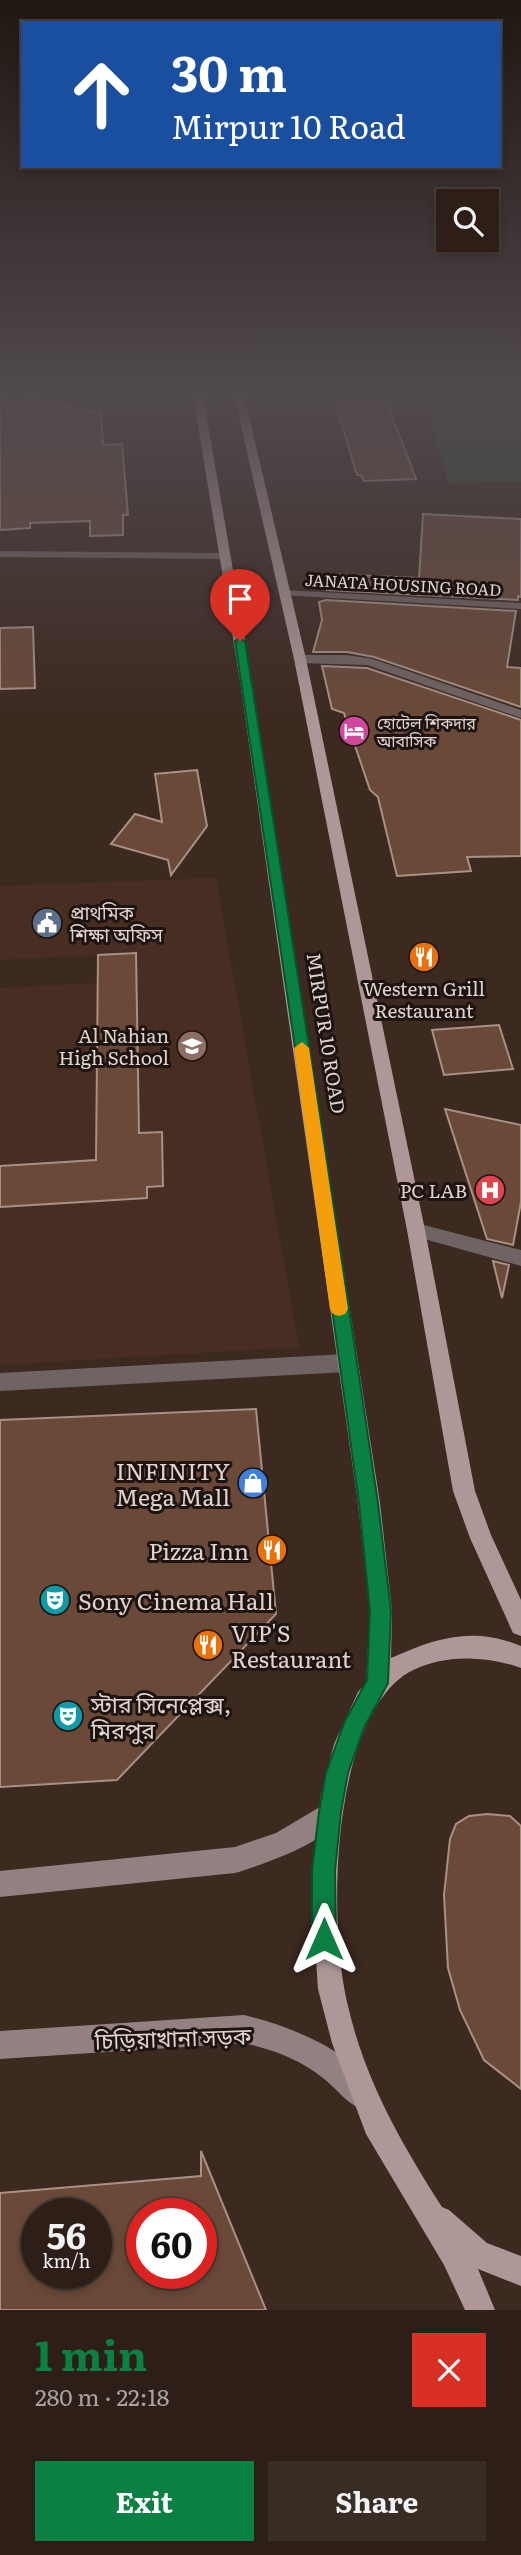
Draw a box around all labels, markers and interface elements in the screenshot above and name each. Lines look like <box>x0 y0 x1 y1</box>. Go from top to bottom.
text: 30 m <box>171 34 287 107</box>
icon: ahead <box>56 49 147 140</box>
text: Mirpur 10 Road <box>171 101 406 149</box>
map controls <box>436 189 499 252</box>
button: search <box>436 189 499 252</box>
street label: JANATA HOUSING ROAD <box>304 567 502 601</box>
pin <box>210 569 270 641</box>
icon: arrive <box>221 580 259 618</box>
place label: হোটেল শিকদার আবাসিক <box>376 710 476 752</box>
hotel icon: হোটেল শিকদার আবাসিক <box>337 714 371 748</box>
place label: প্রাথমিক শিক্ষা অফিস <box>69 898 164 948</box>
public building icon: প্রাথমিক শিক্ষা অফিস <box>30 906 64 940</box>
restaurant icon: Western Grill Restaurant <box>407 940 441 974</box>
street label: MIRPUR 10 ROAD <box>300 950 354 1116</box>
place label: Western Grill Restaurant <box>363 974 485 1024</box>
place label: Al Nahian High School <box>58 1021 169 1071</box>
school or university icon: Al Nahian High School <box>175 1029 209 1063</box>
hospital icon: PC LAB <box>473 1173 507 1207</box>
place label: PC LAB <box>400 1176 467 1204</box>
place label: INFINITY Mega Mall <box>115 1453 230 1513</box>
shop icon: INFINITY Mega Mall <box>236 1466 270 1500</box>
place label: Pizza Inn <box>149 1533 249 1567</box>
restaurant icon: Pizza Inn <box>255 1533 289 1567</box>
theatre icon: Sony Cinema Hall <box>38 1583 72 1617</box>
place label: Sony Cinema Hall <box>78 1583 274 1617</box>
place label: VIP'S Restaurant <box>231 1615 352 1675</box>
restaurant icon: VIP'S Restaurant <box>191 1628 225 1662</box>
place label: স্টার সিনেপ্লেক্স, মিরপুর <box>90 1686 231 1746</box>
theatre icon: স্টার সিনেপ্লেক্স, মিরপুর <box>51 1699 85 1733</box>
position arrow <box>287 1902 361 1976</box>
street label: চিড়িয়াখানা সড়ক <box>93 2017 252 2057</box>
speed limit sign: 60 <box>126 2198 217 2289</box>
text: 56 <box>47 2208 86 2260</box>
text: km/h <box>43 2247 90 2274</box>
text: 1 min <box>35 2322 147 2384</box>
button: close <box>412 2333 486 2407</box>
text: 280 m · 22:18 <box>35 2379 169 2413</box>
button: Exit <box>35 2461 254 2541</box>
button: Share <box>268 2461 486 2541</box>

